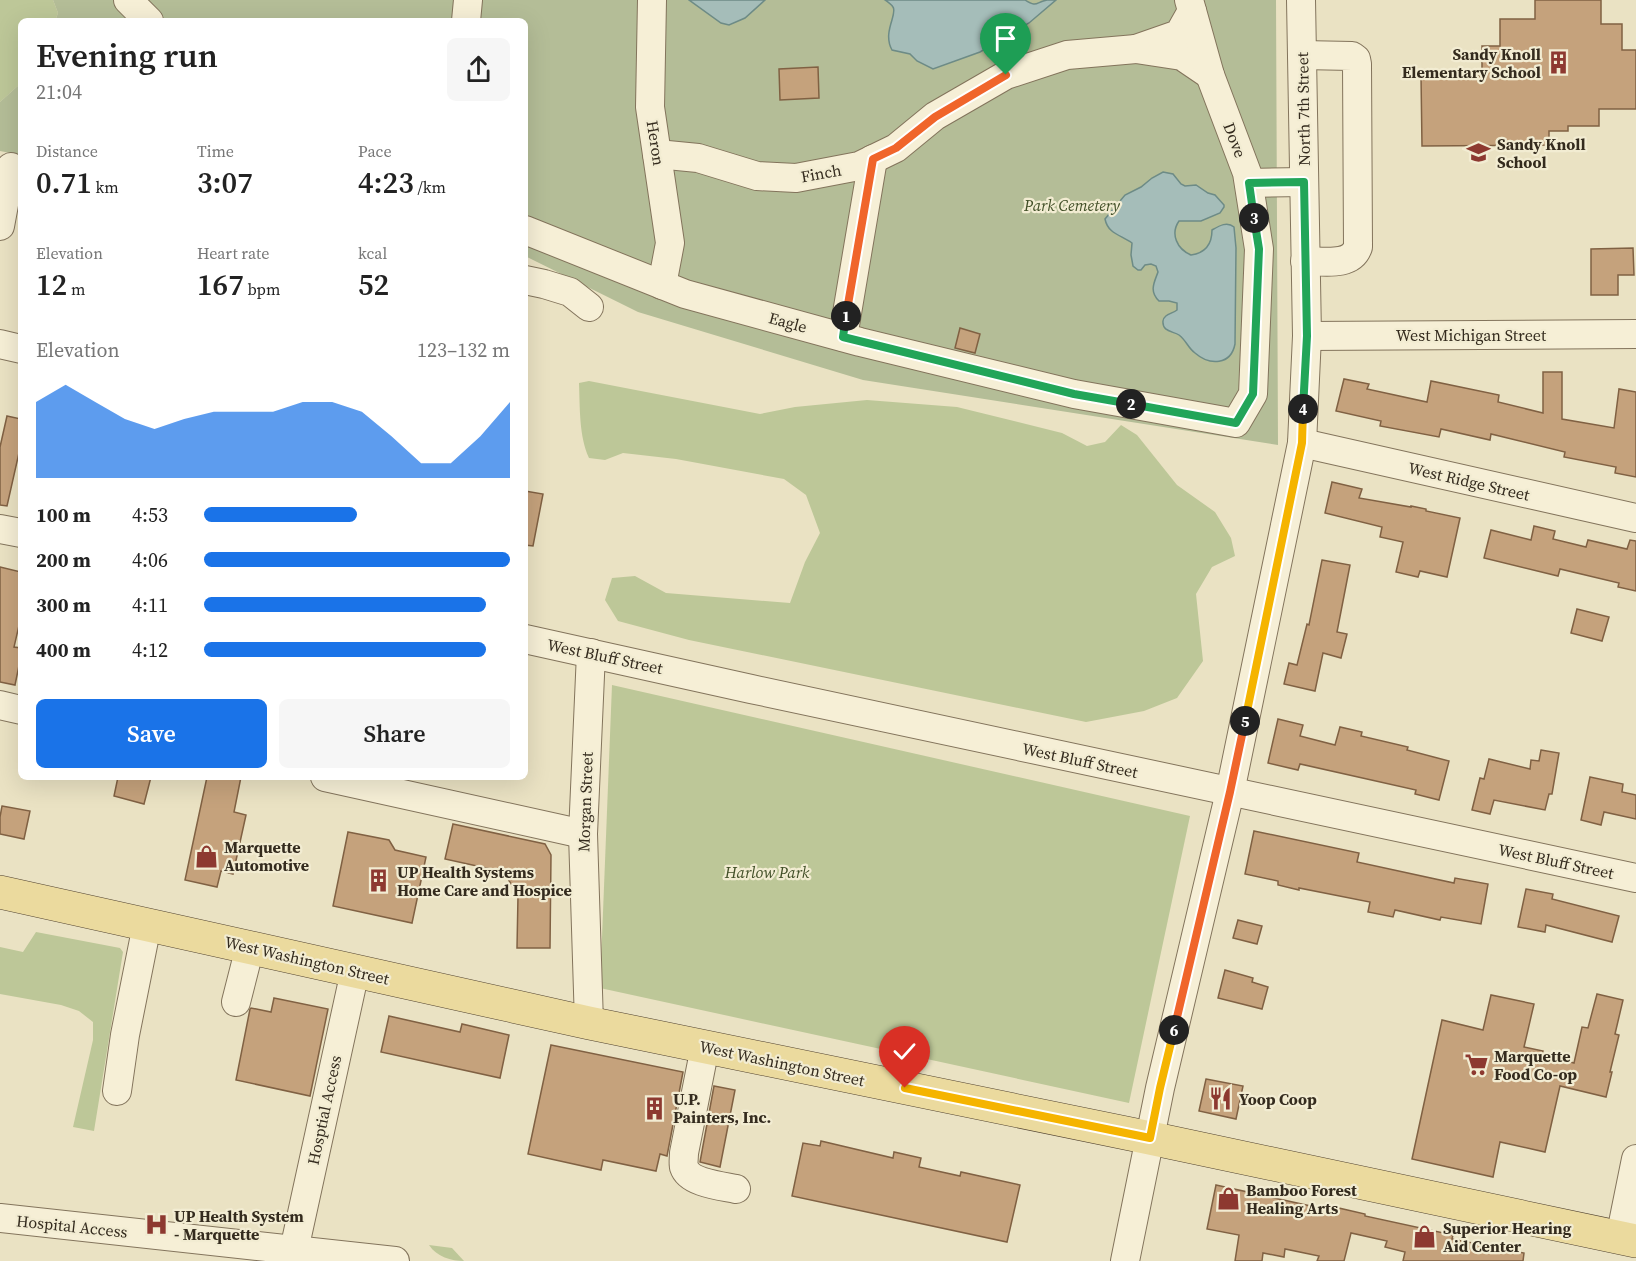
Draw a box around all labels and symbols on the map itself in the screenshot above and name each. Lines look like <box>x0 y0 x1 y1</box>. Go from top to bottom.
pin <box>980 13 1031 75</box>
place label: Sandy Knoll Elementary School <box>1402 43 1541 83</box>
building icon: Sandy Knoll Elementary School <box>1546 50 1572 76</box>
street label: North 7th Street <box>1291 51 1315 166</box>
street label: Heron <box>642 119 670 168</box>
street label: Dove <box>1218 119 1252 161</box>
place label: Sandy Knoll School <box>1497 133 1586 173</box>
school or university icon: Sandy Knoll School <box>1466 140 1492 166</box>
street label: Finch <box>799 159 843 187</box>
park label: Park Cemetery <box>1023 194 1120 216</box>
pin: 3 <box>1239 203 1269 233</box>
pin: 1 <box>831 301 861 331</box>
street label: Eagle <box>766 306 810 338</box>
street label: West Michigan Street <box>1396 324 1547 346</box>
pin: 2 <box>1116 389 1146 419</box>
pin: 4 <box>1288 394 1318 424</box>
street label: West Ridge Street <box>1406 456 1533 506</box>
street label: West Bluff Street <box>545 633 666 679</box>
pin: 5 <box>1230 706 1260 736</box>
street label: West Bluff Street <box>1020 737 1141 783</box>
street label: Morgan Street <box>572 751 598 853</box>
place label: Marquette Automotive <box>224 836 309 876</box>
street label: West Bluff Street <box>1496 838 1617 884</box>
shop icon: Marquette Automotive <box>193 843 219 869</box>
place label: UP Health Systems Home Care and Hospice <box>397 861 572 901</box>
park label: Harlow Park <box>724 861 810 883</box>
building icon: UP Health Systems Home Care and Hospice <box>366 868 392 894</box>
street label: West Washington Street <box>223 930 392 990</box>
pin: 6 <box>1159 1015 1189 1045</box>
pin <box>879 1026 930 1088</box>
street label: West Washington Street <box>697 1035 867 1091</box>
place label: Marquette Food Co-op <box>1494 1045 1577 1085</box>
supermarket icon: Marquette Food Co-op <box>1463 1052 1489 1078</box>
street label: Hosptial Access <box>302 1053 346 1167</box>
restaurant icon: Yoop Coop <box>1208 1086 1234 1112</box>
place label: U.P. Painters, Inc. <box>673 1088 771 1128</box>
place label: Yoop Coop <box>1239 1088 1317 1110</box>
building icon: U.P. Painters, Inc. <box>642 1095 668 1121</box>
place label: Bamboo Forest Healing Arts <box>1246 1179 1357 1219</box>
shop icon: Bamboo Forest Healing Arts <box>1215 1186 1241 1212</box>
place label: UP Health System - Marquette <box>174 1205 304 1245</box>
street label: Hospital Access <box>15 1209 129 1243</box>
hospital icon: UP Health System - Marquette <box>143 1212 169 1238</box>
place label: Superior Hearing Aid Center <box>1443 1217 1572 1257</box>
shop icon: Superior Hearing Aid Center <box>1412 1224 1438 1250</box>

